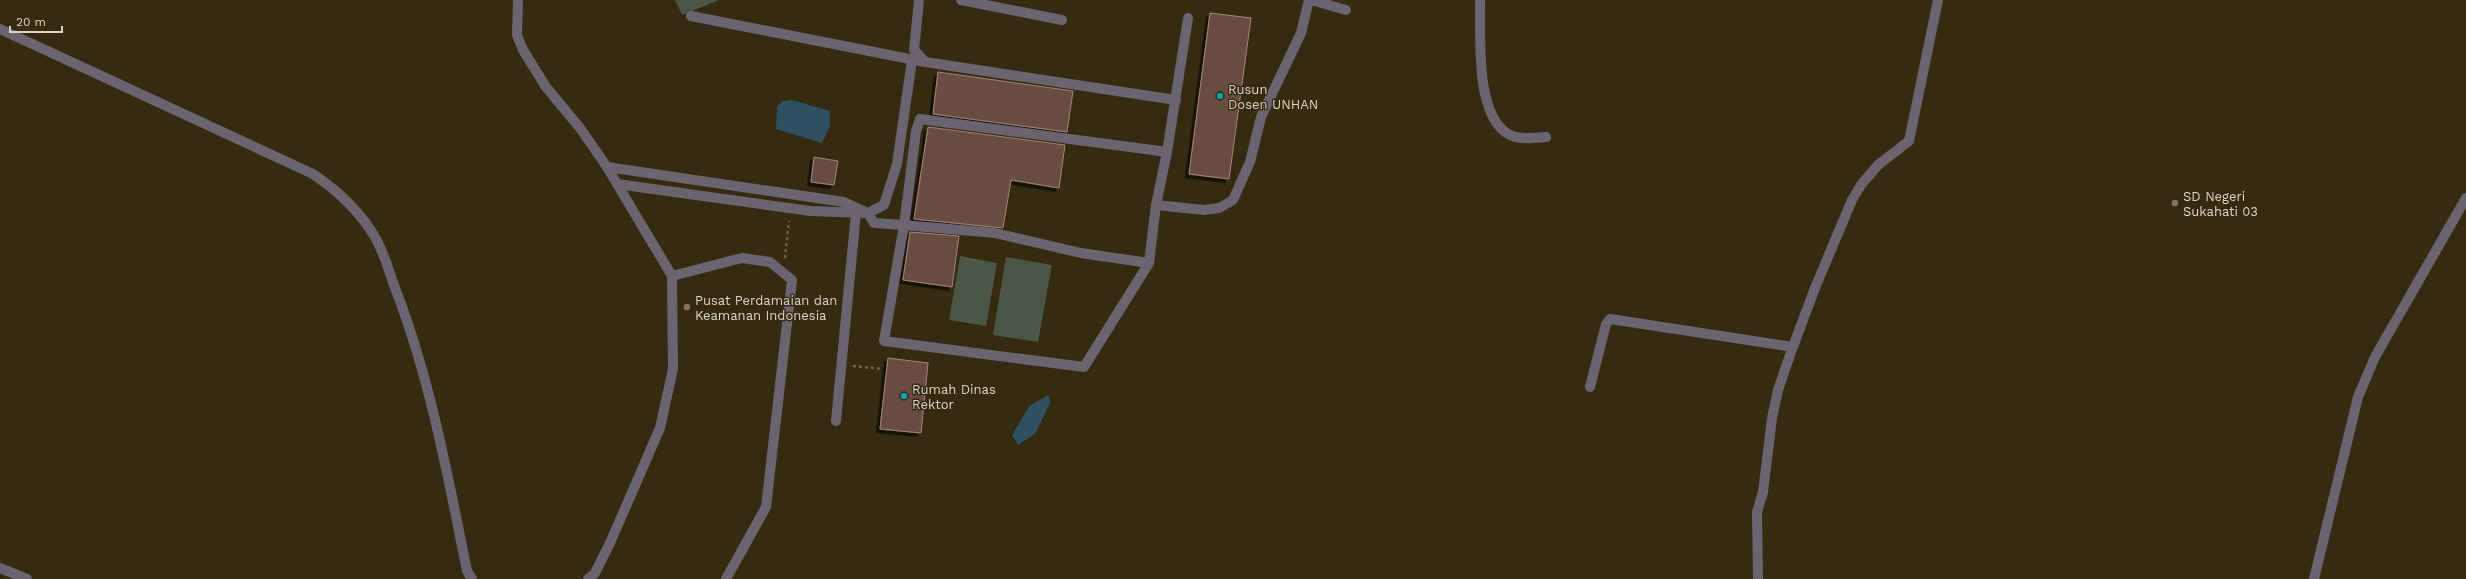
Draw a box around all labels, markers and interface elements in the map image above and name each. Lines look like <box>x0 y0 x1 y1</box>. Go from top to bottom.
scale bar <box>10 8 62 34</box>
text: 20 m <box>16 15 46 29</box>
place label: Rusun Dosen UNHAN <box>1228 82 1318 112</box>
marker: Rusun Dosen UNHAN <box>1215 91 1225 101</box>
place label: SD Negeri Sukahati 03 <box>2183 189 2258 219</box>
marker: SD Negeri Sukahati 03 <box>2170 198 2180 208</box>
place label: Pusat Perdamaian dan Keamanan Indonesia <box>695 293 837 323</box>
marker: Pusat Perdamaian dan Keamanan Indonesia <box>682 302 692 312</box>
place label: Rumah Dinas Rektor <box>912 382 996 412</box>
marker: Rumah Dinas Rektor <box>899 391 909 401</box>

